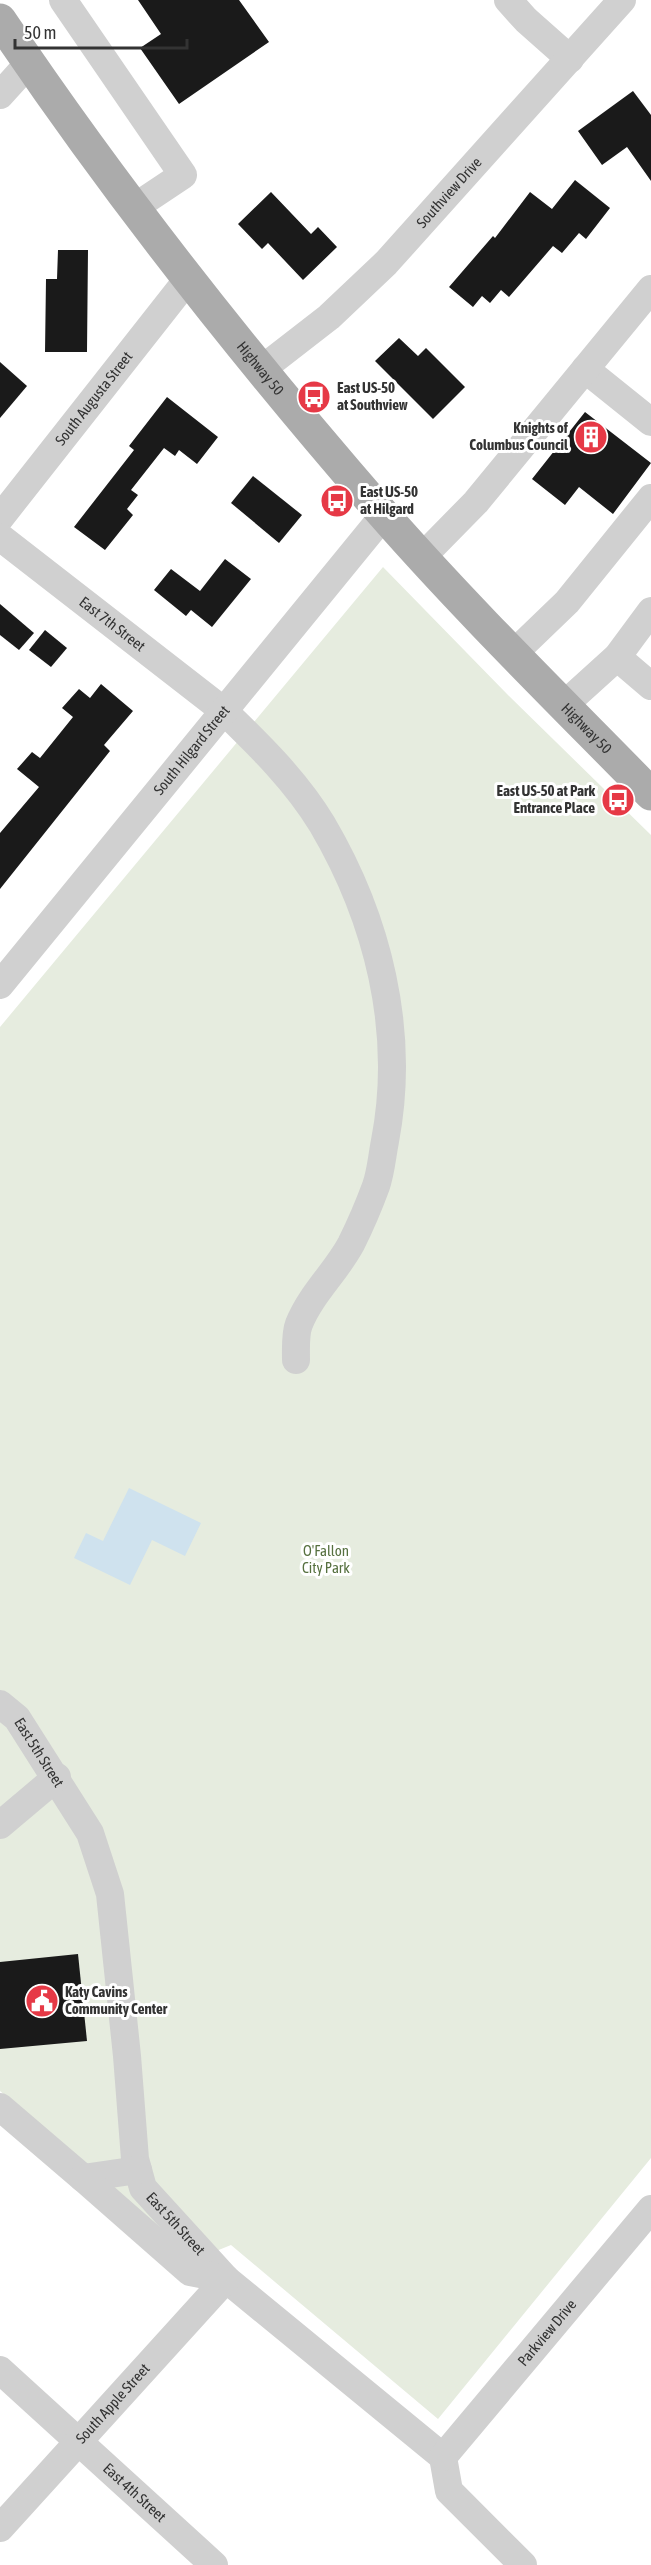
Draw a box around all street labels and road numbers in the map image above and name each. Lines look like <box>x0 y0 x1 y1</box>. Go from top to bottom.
street label: Southview Drive <box>413 153 485 231</box>
street label: Highway 50 <box>234 338 287 398</box>
street label: South Augusta Street <box>52 348 136 448</box>
street label: East 7th Street <box>76 593 149 655</box>
street label: Highway 50 <box>558 699 615 757</box>
street label: South Hilgard Street <box>150 702 233 798</box>
street label: East 5th Street <box>11 1715 68 1790</box>
street label: East 5th Street <box>143 2189 209 2258</box>
street label: Parkview Drive <box>514 2296 580 2369</box>
street label: South Apple Street <box>72 2360 153 2447</box>
street label: East 4th Street <box>100 2459 170 2525</box>

